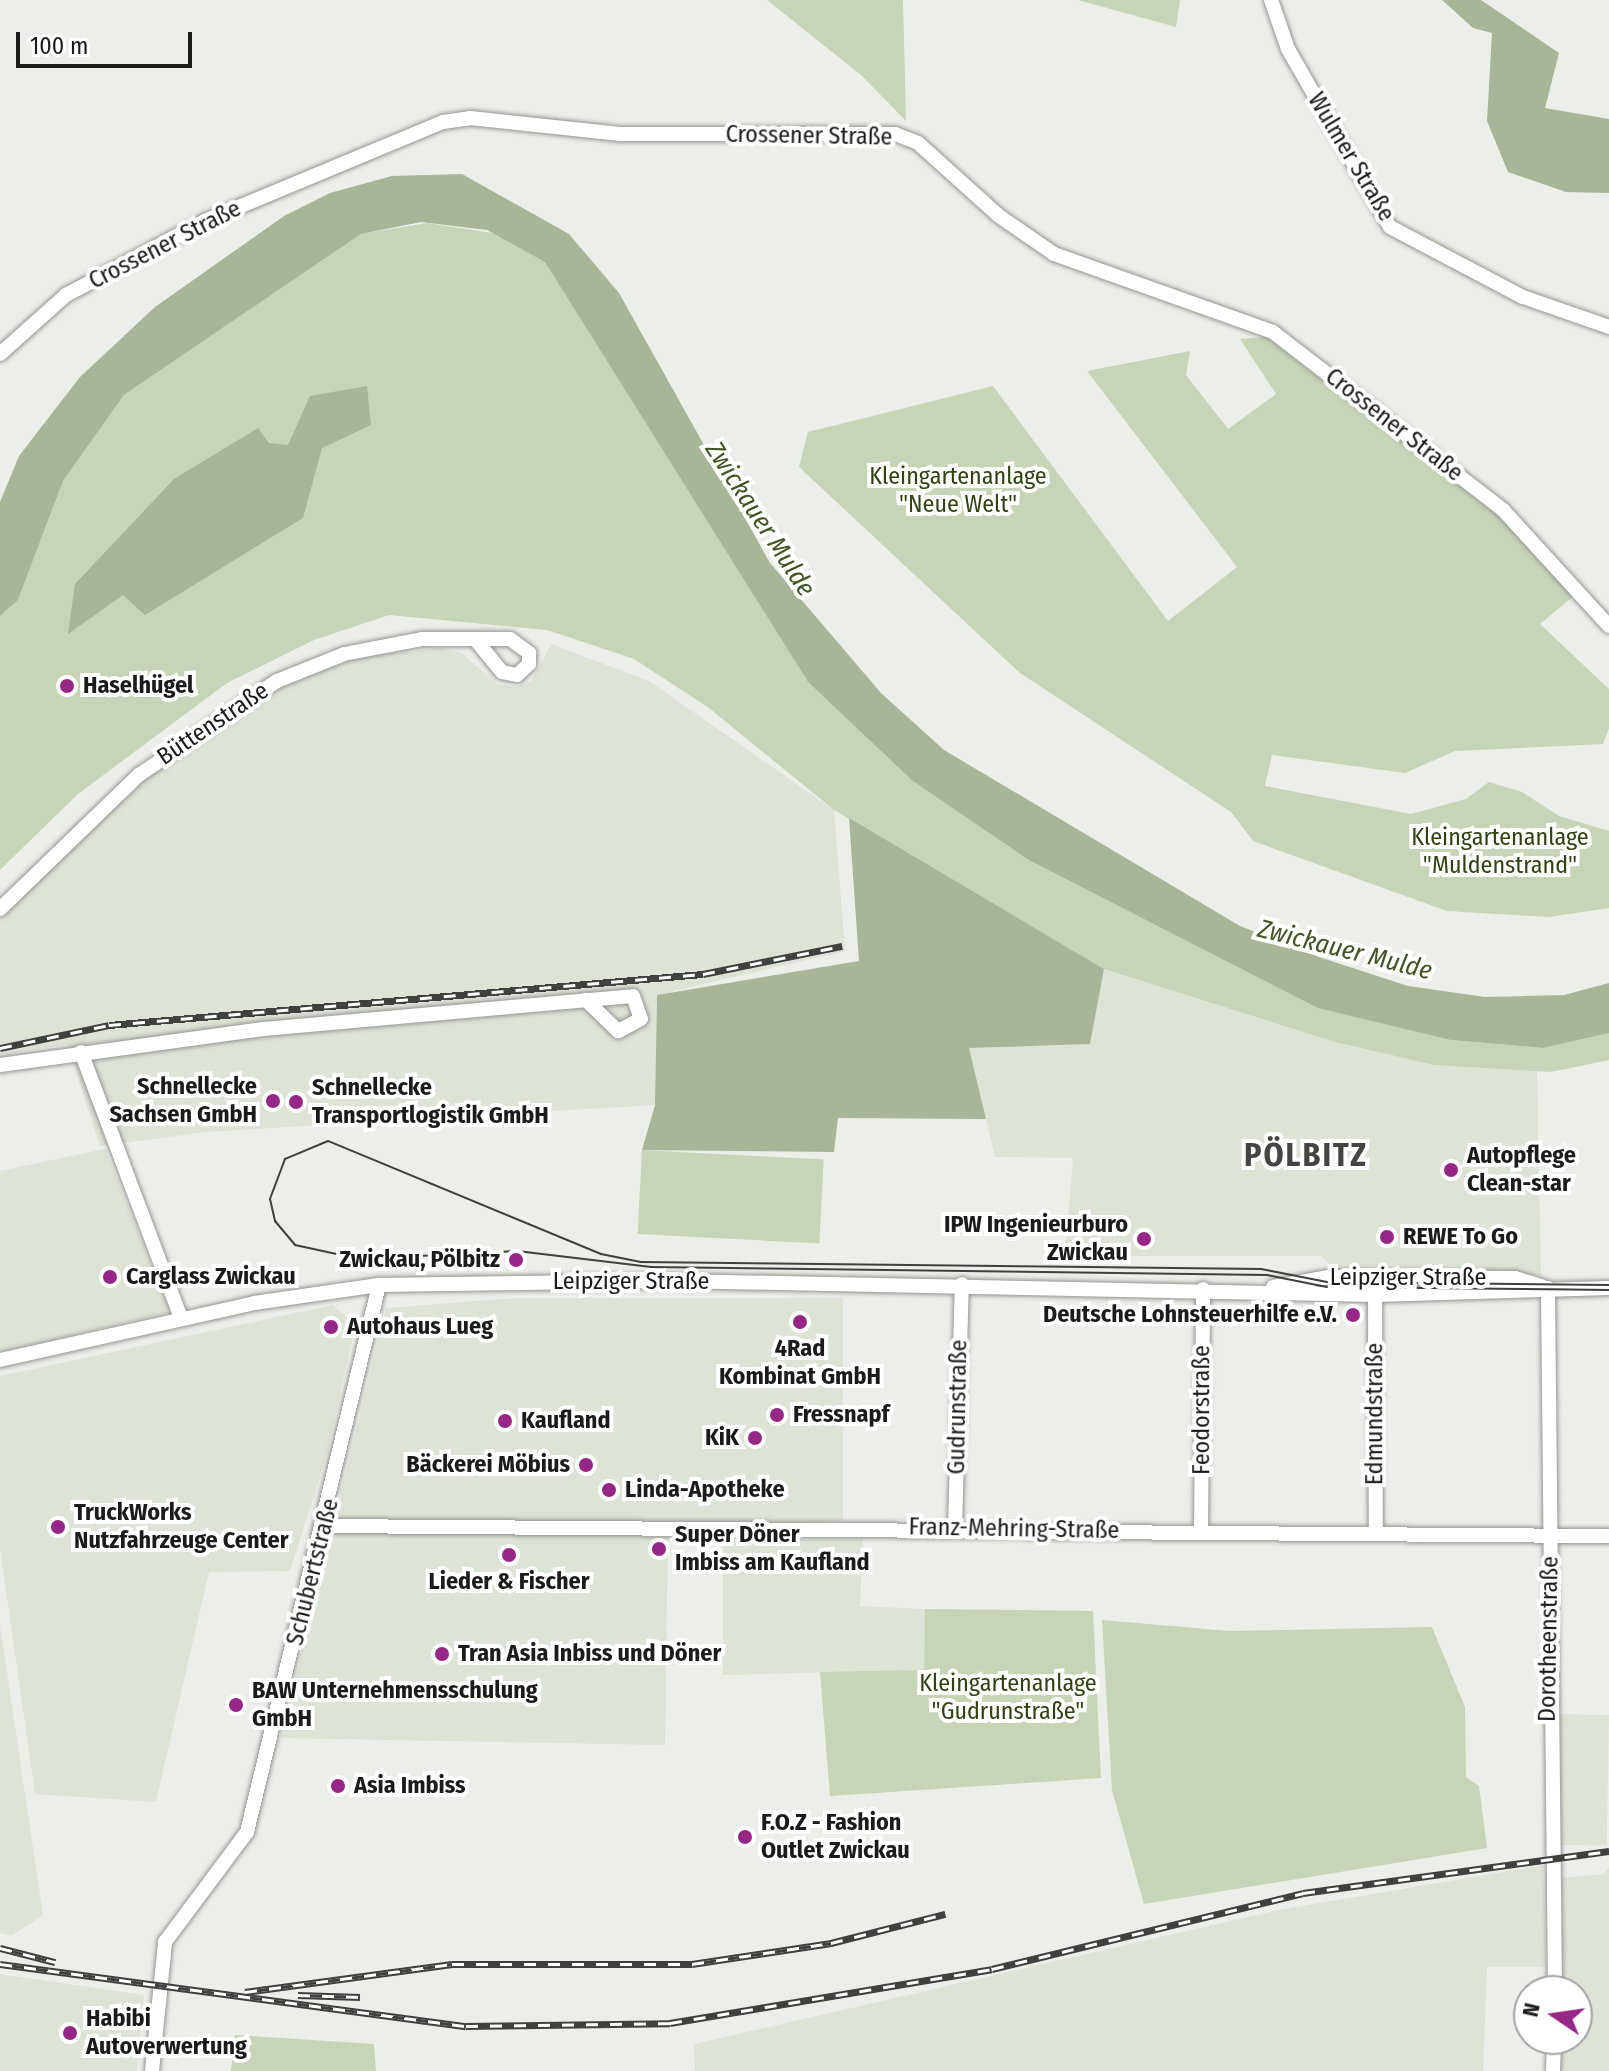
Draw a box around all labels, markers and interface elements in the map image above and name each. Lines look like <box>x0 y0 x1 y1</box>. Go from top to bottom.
scale bar <box>20 16 196 66</box>
text: 100 m <box>30 32 88 60</box>
street label: Wulmer Straße <box>1301 88 1401 226</box>
street label: Crossener Straße <box>725 120 893 152</box>
street label: Crossener Straße <box>84 194 246 296</box>
street label: Crossener Straße <box>1319 362 1469 488</box>
water label: Zwickauer Mulde <box>698 436 822 602</box>
park label: Kleingartenanlage "Neue Welt" <box>869 463 1047 519</box>
place label: Haselhügel <box>83 672 194 700</box>
street label: Büttenstraße <box>152 676 274 772</box>
marker: Haselhügel <box>58 677 76 695</box>
park label: Kleingartenanlage "Muldenstrand" <box>1411 824 1589 880</box>
water label: Zwickauer Mulde <box>1255 913 1435 987</box>
place label: Schnellecke Sachsen GmbH <box>109 1073 257 1129</box>
place label: Schnellecke Transportlogistik GmbH <box>312 1074 549 1130</box>
marker: Schnellecke Sachsen GmbH <box>264 1092 282 1110</box>
marker: Schnellecke Transportlogistik GmbH <box>287 1093 305 1111</box>
district label: PÖLBITZ <box>1244 1136 1368 1174</box>
place label: Autopflege Clean-star <box>1467 1142 1576 1198</box>
marker: Autopflege Clean-star <box>1442 1161 1460 1179</box>
place label: IPW Ingenieurburo Zwickau <box>944 1211 1128 1267</box>
place label: REWE To Go <box>1403 1223 1518 1251</box>
marker: REWE To Go <box>1378 1228 1396 1246</box>
marker: IPW Ingenieurburo Zwickau <box>1135 1230 1153 1248</box>
place label: Zwickau, Pölbitz <box>339 1246 500 1274</box>
marker: Zwickau, Pölbitz <box>507 1251 525 1269</box>
place label: Carglass Zwickau <box>126 1263 296 1291</box>
street label: Leipziger Straße <box>1330 1264 1486 1292</box>
marker: Carglass Zwickau <box>101 1268 119 1286</box>
street label: Leipziger Straße <box>553 1268 709 1296</box>
place label: Deutsche Lohnsteuerhilfe e.V. <box>1043 1301 1337 1329</box>
marker: Deutsche Lohnsteuerhilfe e.V. <box>1344 1306 1362 1324</box>
place label: Autohaus Lueg <box>347 1313 493 1341</box>
marker: 4Rad Kombinat GmbH <box>791 1313 809 1331</box>
marker: Autohaus Lueg <box>322 1318 340 1336</box>
place label: 4Rad Kombinat GmbH <box>719 1335 881 1391</box>
street label: Gudrunstraße <box>942 1339 974 1475</box>
street label: Edmundstraße <box>1361 1343 1389 1485</box>
street label: Feodorstraße <box>1188 1345 1216 1475</box>
place label: Fressnapf <box>793 1401 889 1429</box>
marker: Fressnapf <box>768 1406 786 1424</box>
place label: Kaufland <box>521 1407 610 1435</box>
marker: Kaufland <box>496 1412 514 1430</box>
place label: KiK <box>705 1424 739 1452</box>
marker: KiK <box>746 1429 764 1447</box>
place label: Bäckerei Möbius <box>406 1451 570 1479</box>
marker: Bäckerei Möbius <box>577 1456 595 1474</box>
place label: Linda-Apotheke <box>625 1476 785 1504</box>
marker: Linda-Apotheke <box>600 1481 618 1499</box>
street label: Schubertstraße <box>281 1496 345 1648</box>
place label: TruckWorks Nutzfahrzeuge Center <box>74 1499 289 1555</box>
street label: Franz-Mehring-Straße <box>908 1513 1120 1545</box>
marker: TruckWorks Nutzfahrzeuge Center <box>49 1518 67 1536</box>
place label: Super Döner Imbiss am Kaufland <box>675 1521 870 1577</box>
marker: Super Döner Imbiss am Kaufland <box>650 1540 668 1558</box>
marker: Lieder & Fischer <box>500 1546 518 1564</box>
street label: Dorotheenstraße <box>1533 1556 1565 1722</box>
place label: Lieder & Fischer <box>429 1568 589 1596</box>
place label: Tran Asia Inbiss und Döner <box>458 1640 721 1668</box>
marker: Tran Asia Inbiss und Döner <box>433 1645 451 1663</box>
park label: Kleingartenanlage "Gudrunstraße" <box>919 1670 1097 1726</box>
place label: BAW Unternehmensschulung GmbH <box>252 1677 538 1733</box>
marker: BAW Unternehmensschulung GmbH <box>227 1696 245 1714</box>
place label: Asia Imbiss <box>354 1772 466 1800</box>
marker: Asia Imbiss <box>329 1777 347 1795</box>
place label: F.O.Z - Fashion Outlet Zwickau <box>761 1809 910 1865</box>
marker: F.O.Z - Fashion Outlet Zwickau <box>736 1828 754 1846</box>
north arrow <box>1513 1975 1593 2055</box>
text: N <box>1516 2000 1546 2019</box>
place label: Habibi Autoverwertung <box>86 2005 247 2061</box>
marker: Habibi Autoverwertung <box>61 2024 79 2042</box>

